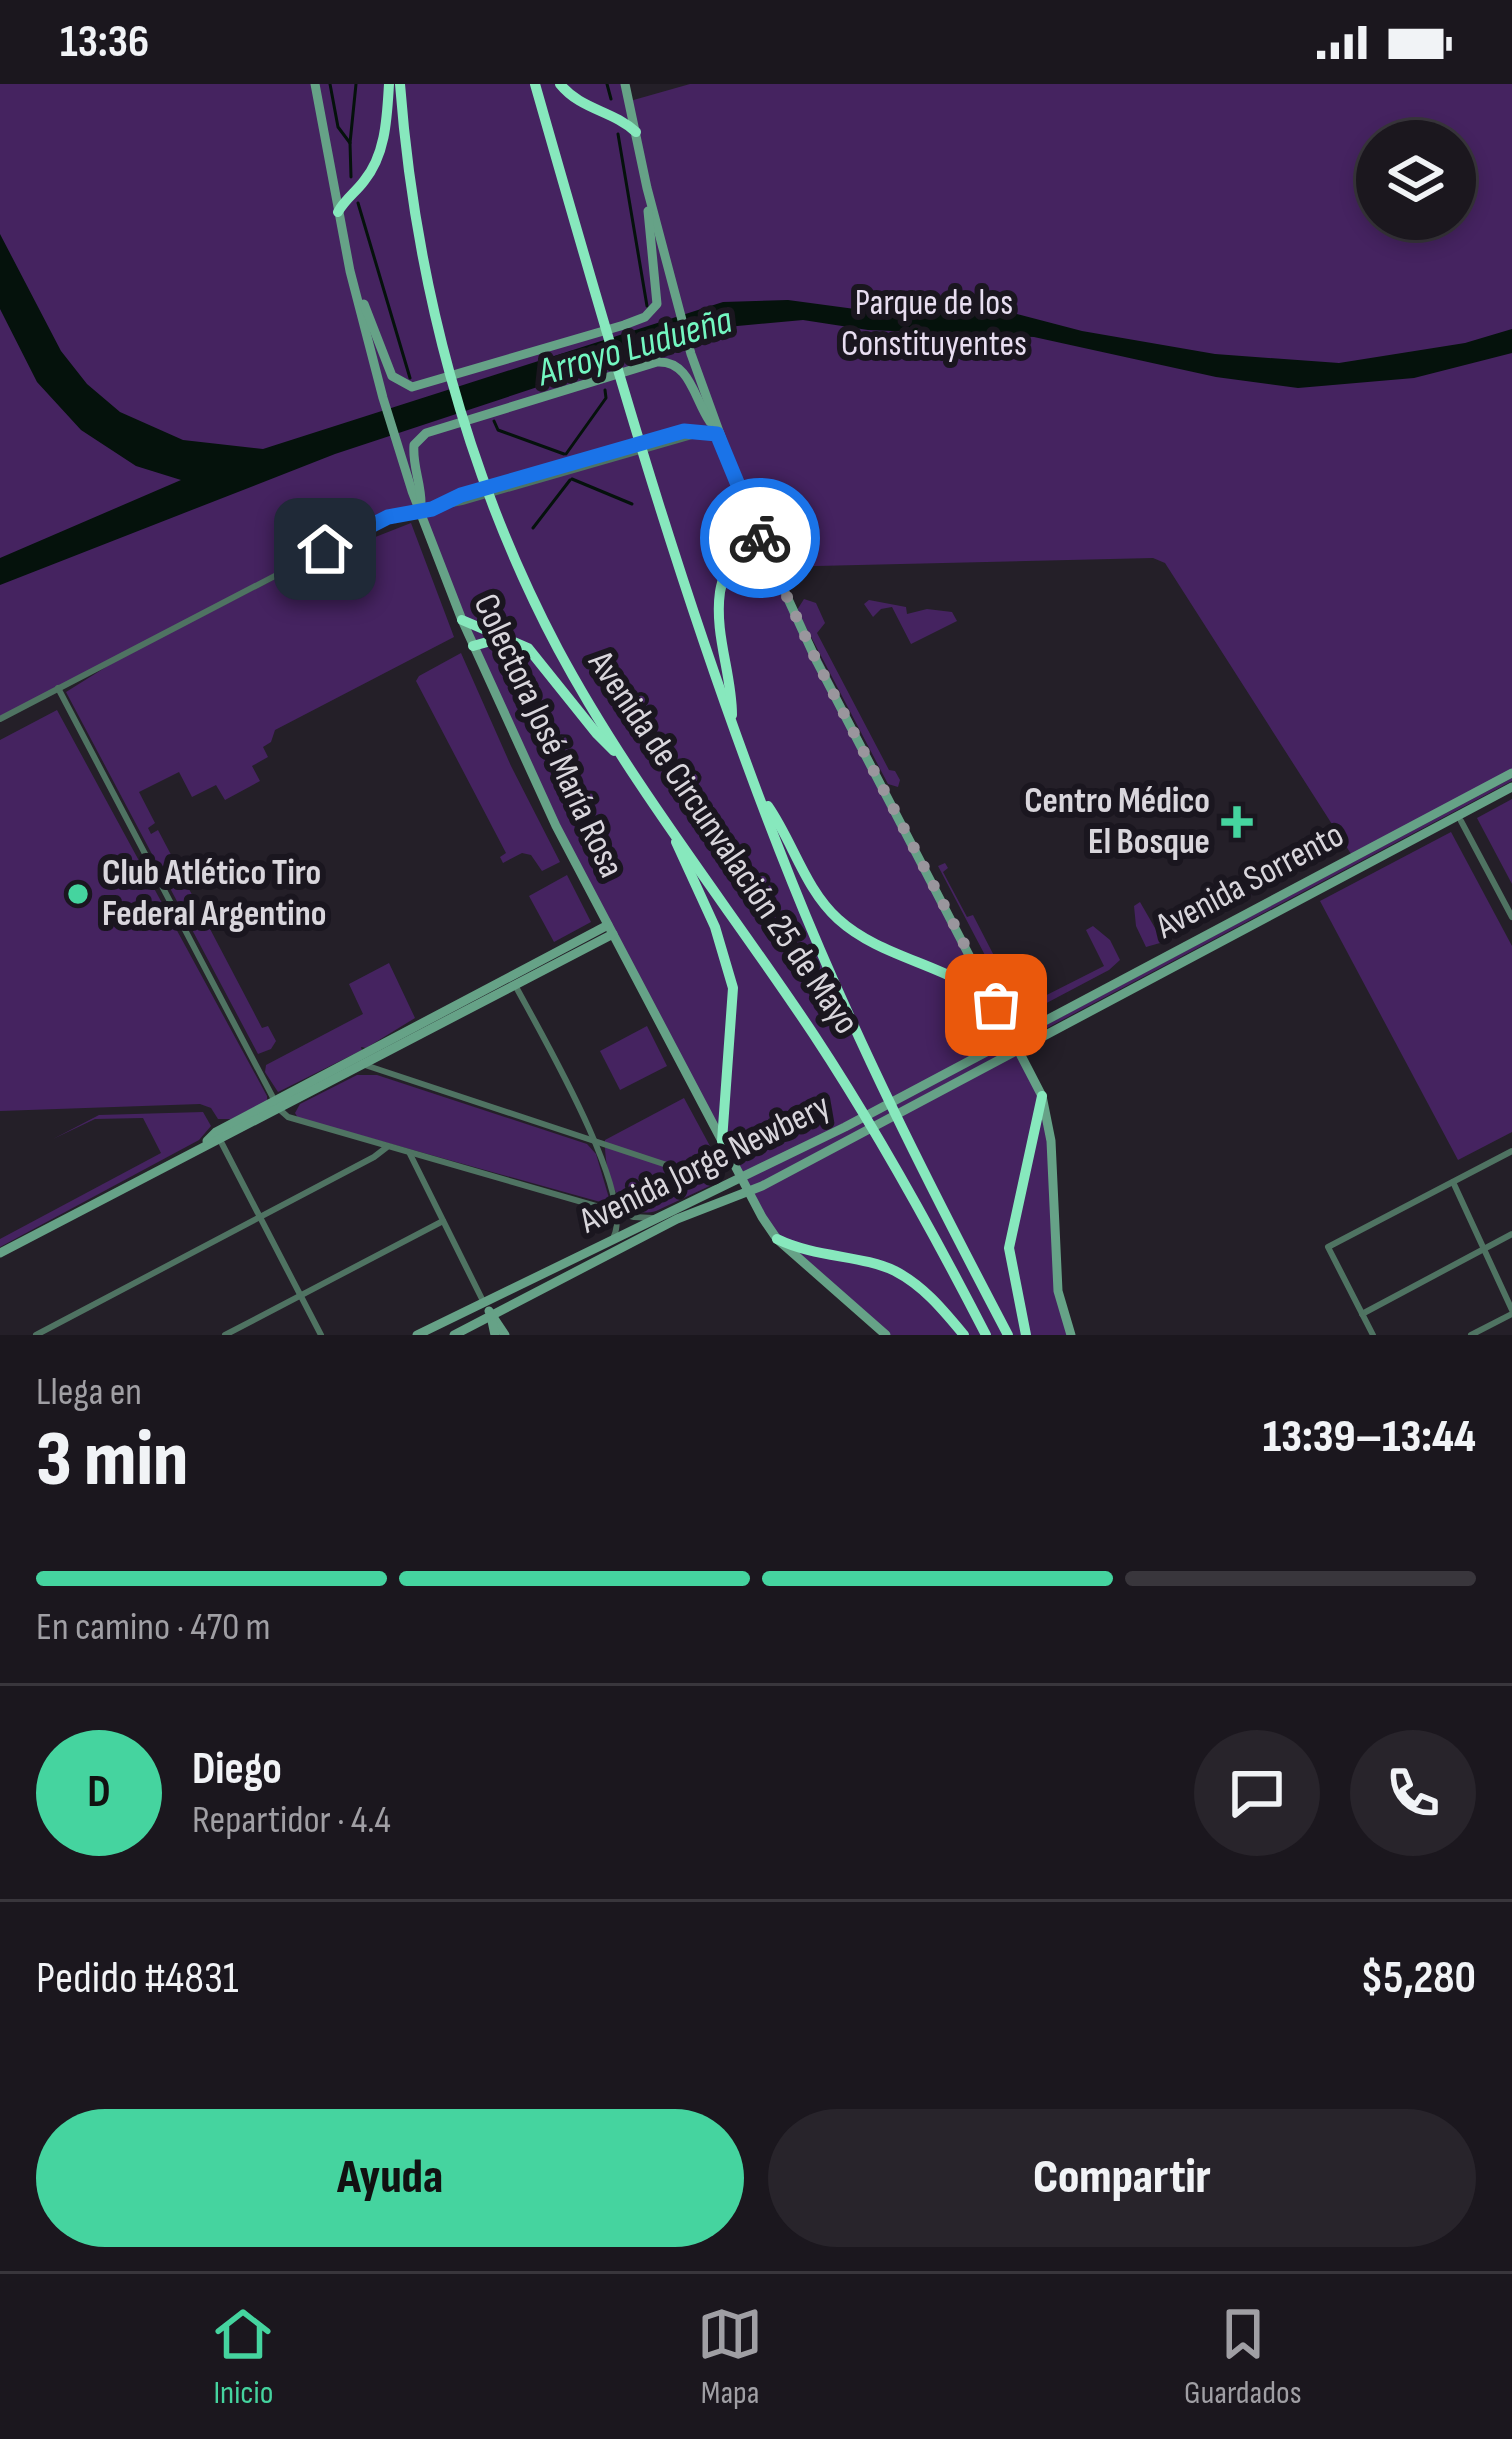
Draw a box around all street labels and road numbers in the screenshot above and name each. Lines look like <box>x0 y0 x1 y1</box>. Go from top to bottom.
street label: Colectora José María Rosa <box>464 588 632 884</box>
street label: Avenida de Circunvalación 25 de Mayo <box>578 643 867 1043</box>
street label: Avenida Sorrento <box>1148 814 1351 949</box>
street label: Avenida Jorge Newbery <box>572 1085 837 1244</box>

